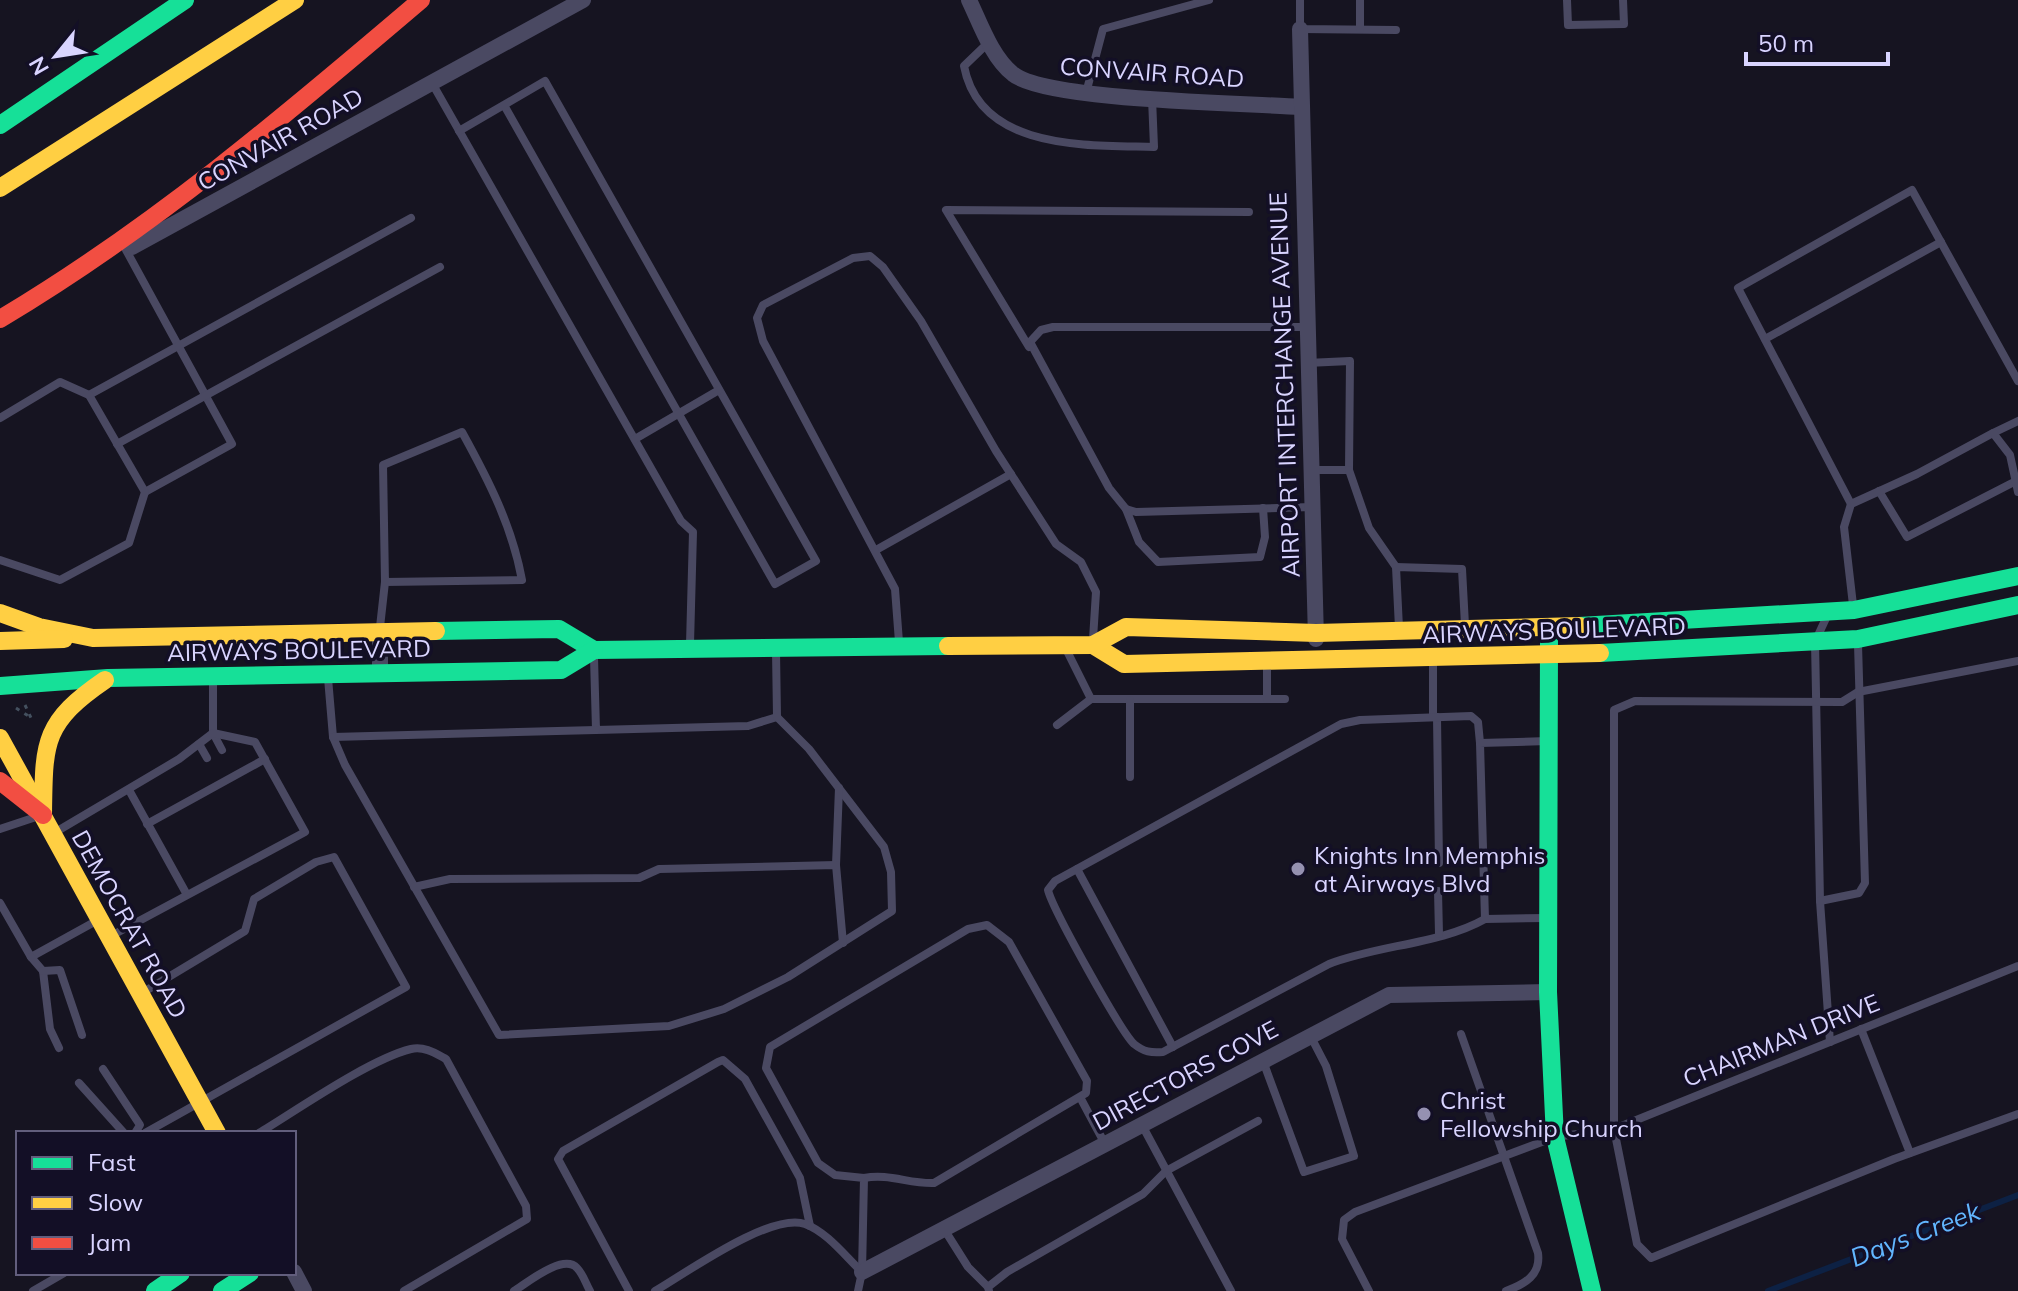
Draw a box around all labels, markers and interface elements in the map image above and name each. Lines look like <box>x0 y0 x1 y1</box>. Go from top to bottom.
north arrow <box>16 16 96 96</box>
scale bar <box>1746 16 1888 66</box>
text: 50 m <box>1758 28 1814 58</box>
street label: CONVAIR ROAD <box>1059 51 1245 93</box>
text: N <box>22 52 55 80</box>
street label: CONVAIR ROAD <box>192 81 368 197</box>
street label: AIRPORT INTERCHANGE AVENUE <box>1262 192 1306 578</box>
street label: AIRWAYS BOULEVARD <box>1422 610 1686 650</box>
street label: AIRWAYS BOULEVARD <box>167 633 431 667</box>
street label: DEMOCRAT ROAD <box>66 825 194 1023</box>
place label: Knights Inn Memphis at Airways Blvd <box>1314 840 1546 898</box>
marker: Knights Inn Memphis at Airways Blvd <box>1289 860 1307 878</box>
street label: CHAIRMAN DRIVE <box>1678 987 1884 1093</box>
street label: DIRECTORS COVE <box>1087 1013 1283 1137</box>
place label: Christ Fellowship Church <box>1440 1085 1643 1143</box>
marker: Christ Fellowship Church <box>1415 1105 1433 1123</box>
legend <box>16 1131 296 1275</box>
text: Fast <box>88 1147 136 1177</box>
text: Slow <box>88 1187 143 1217</box>
water label: Days Creek <box>1845 1194 1985 1274</box>
text: Jam <box>88 1227 131 1257</box>

